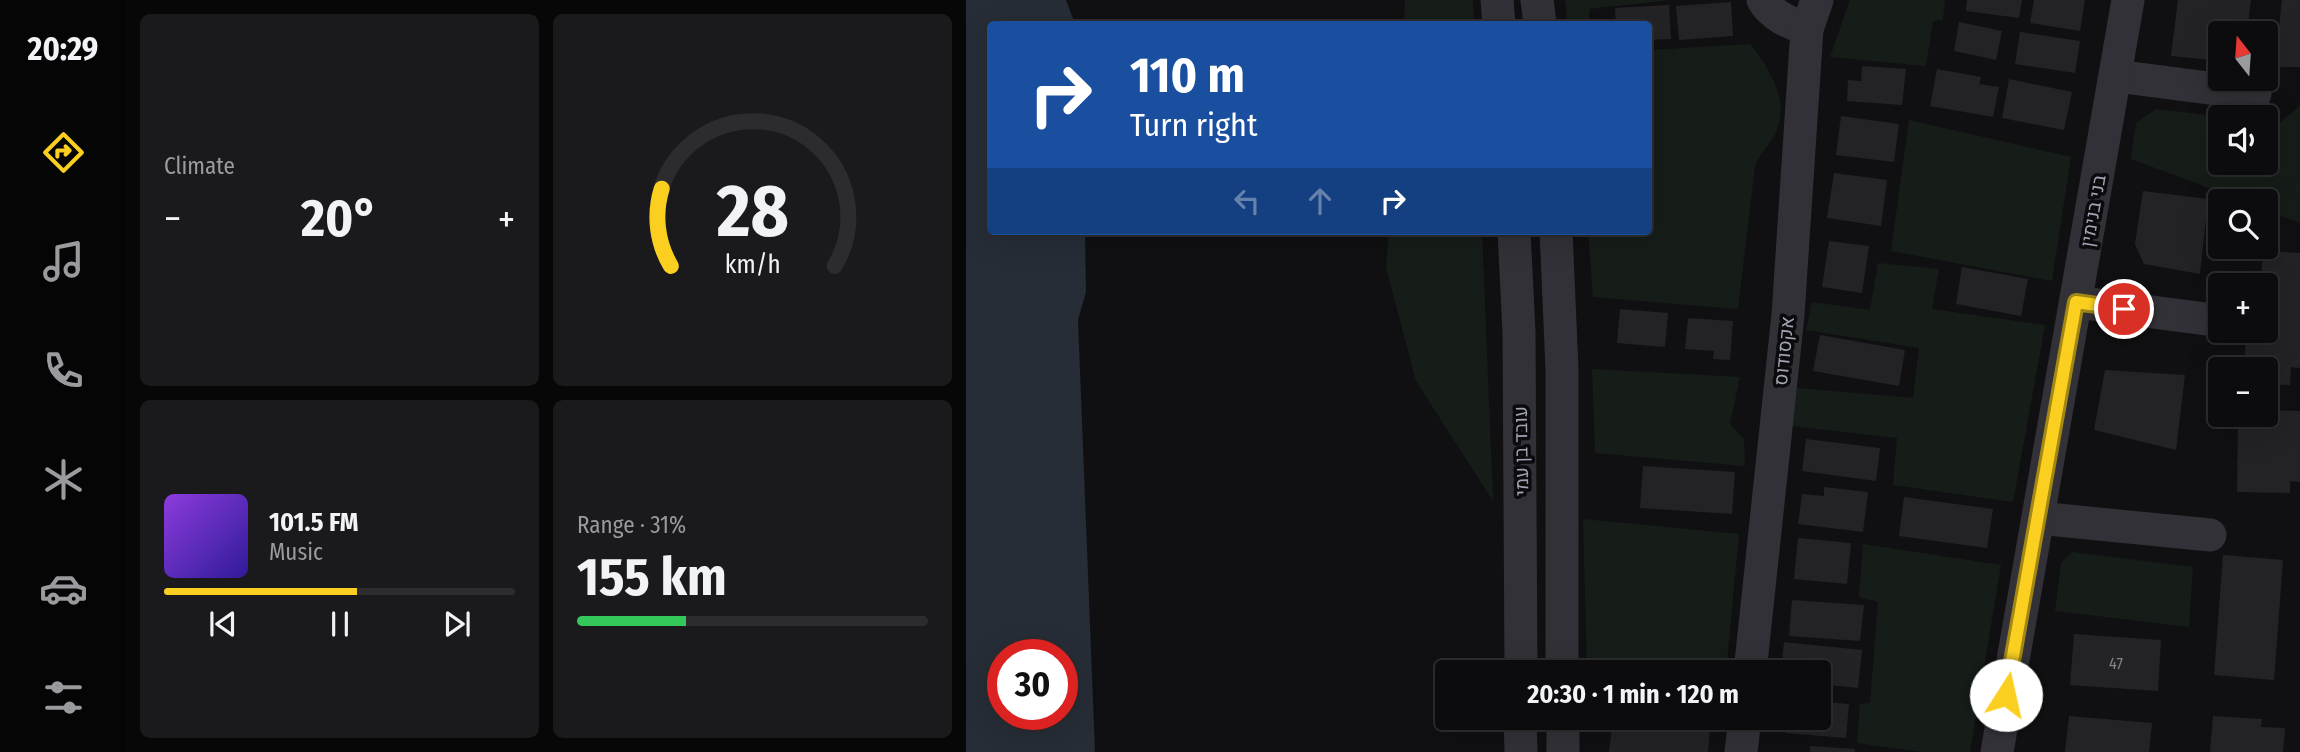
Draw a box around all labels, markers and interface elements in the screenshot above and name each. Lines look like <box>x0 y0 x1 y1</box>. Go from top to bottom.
north arrow <box>2208 21 2278 91</box>
map controls <box>2208 21 2278 427</box>
text: 20:29 <box>28 30 98 68</box>
text: 110 m <box>1130 46 1245 105</box>
icon: right <box>1015 49 1106 140</box>
button: sound <box>2208 105 2278 175</box>
text: Turn right <box>1130 106 1257 144</box>
icon: directions <box>39 128 88 177</box>
text: Climate <box>164 152 235 180</box>
text: 28 <box>715 168 789 255</box>
street label: בני בנימין <box>2075 173 2111 249</box>
icon: left <box>1228 182 1266 220</box>
icon: ahead <box>1301 182 1339 220</box>
icon: right <box>1374 182 1412 220</box>
text: 20° <box>301 187 378 250</box>
button: search <box>2208 189 2278 259</box>
text: − <box>164 196 181 242</box>
text: + <box>498 196 515 242</box>
icon: music <box>39 237 88 286</box>
text: km/h <box>725 250 780 280</box>
button: + <box>2208 273 2278 343</box>
pin <box>2094 279 2154 339</box>
icon: arrive <box>2105 290 2143 328</box>
street label: אקסודוס <box>1769 315 1799 387</box>
icon: phone <box>39 346 88 395</box>
button: − <box>2208 357 2278 427</box>
street label: עובד בן עמי <box>1509 406 1533 496</box>
icon: climate <box>39 455 88 504</box>
text: 101.5 FM <box>269 507 359 538</box>
text: Range · 31% <box>577 511 686 539</box>
text: Music <box>269 538 323 566</box>
text: 155 km <box>577 546 727 609</box>
icon: car <box>39 564 88 613</box>
icon: previous <box>204 605 242 643</box>
icon: pause <box>321 605 359 643</box>
icon: next <box>438 605 476 643</box>
speed limit sign: 30 <box>987 639 1078 730</box>
house number: 47 <box>2109 654 2123 673</box>
position arrow <box>1969 658 2043 732</box>
icon: filters <box>39 673 88 722</box>
text: 20:30 · 1 min · 120 m <box>1527 679 1739 710</box>

